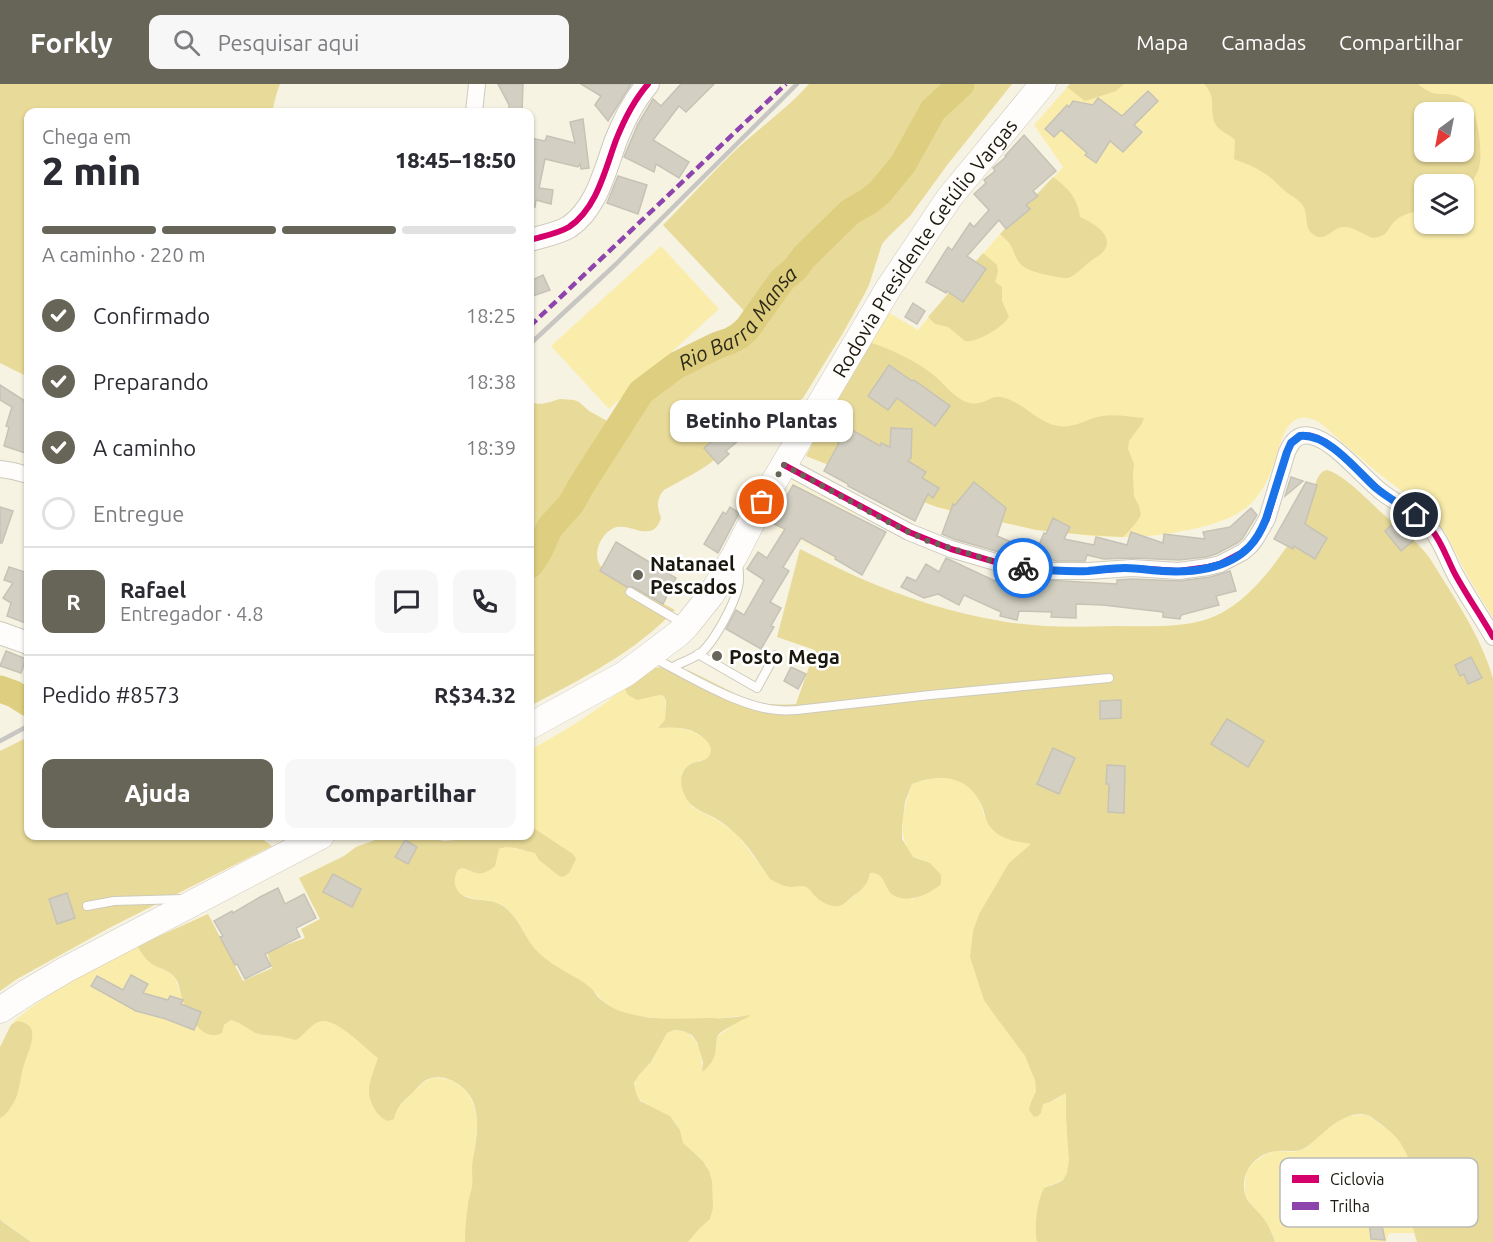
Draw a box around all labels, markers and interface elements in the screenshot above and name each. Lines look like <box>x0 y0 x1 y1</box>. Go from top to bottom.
search box <box>149 15 569 69</box>
icon: search <box>170 26 203 59</box>
text: Forkly <box>30 27 113 58</box>
text: Pesquisar aqui <box>218 30 359 55</box>
text: Mapa <box>1136 30 1188 54</box>
text: Camadas <box>1221 30 1306 54</box>
text: Compartilhar <box>1339 30 1463 54</box>
north arrow <box>1414 102 1474 162</box>
map controls <box>1414 102 1474 234</box>
street label: Rodovia Presidente Getúlio Vargas <box>827 114 1021 381</box>
text: Chega em <box>42 125 131 148</box>
text: 18:45–18:50 <box>395 147 516 172</box>
text: 2 min <box>42 149 141 192</box>
button: layers <box>1414 174 1474 234</box>
text: A caminho · 220 m <box>42 243 206 266</box>
water label: Rio Barra Mansa <box>674 261 801 375</box>
icon: check <box>42 299 75 332</box>
text: Confirmado <box>93 303 210 328</box>
text: 18:25 <box>466 304 516 327</box>
icon: check <box>42 365 75 398</box>
text: Preparando <box>93 369 209 394</box>
text: 18:38 <box>466 370 516 393</box>
callout: Betinho Plantas <box>670 400 854 442</box>
text: Betinho Plantas <box>686 409 837 432</box>
icon: check <box>42 431 75 464</box>
text: A caminho <box>93 435 196 460</box>
text: 18:39 <box>466 436 516 459</box>
pin <box>736 476 787 527</box>
icon: bag <box>745 485 778 518</box>
pin <box>1390 489 1441 540</box>
icon: home <box>1399 498 1432 531</box>
text: Entregue <box>93 501 184 526</box>
courier <box>993 538 1053 598</box>
place label: Natanael Pescados <box>650 552 737 598</box>
icon: bike <box>1007 552 1040 585</box>
marker: Natanael Pescados <box>631 568 645 582</box>
button: chat <box>375 570 438 633</box>
button: phone <box>453 570 516 633</box>
text: Rafael <box>120 577 186 602</box>
text: R <box>66 589 81 614</box>
text: Entregador · 4.8 <box>120 602 263 625</box>
place label: Posto Mega <box>729 645 840 668</box>
marker: Posto Mega <box>710 649 724 663</box>
text: Pedido #8573 <box>42 682 180 707</box>
text: R$34.32 <box>434 682 516 707</box>
button: Ajuda <box>42 759 273 828</box>
button: Compartilhar <box>285 759 516 828</box>
legend <box>1280 1158 1478 1227</box>
text: Ciclovia <box>1330 1170 1385 1188</box>
text: Trilha <box>1330 1197 1370 1215</box>

